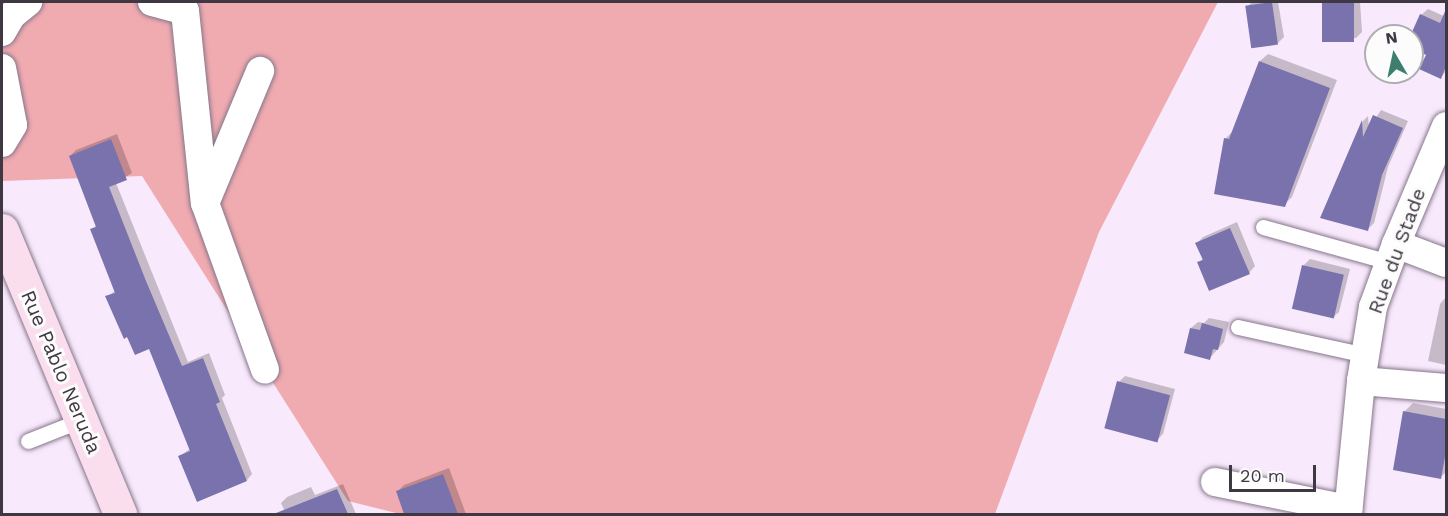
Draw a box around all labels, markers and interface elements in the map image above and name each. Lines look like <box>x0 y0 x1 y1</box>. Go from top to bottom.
north arrow <box>1364 24 1424 84</box>
text: N <box>1384 27 1399 48</box>
street label: Rue du Stade <box>1363 185 1431 317</box>
street label: Rue Pablo Neruda <box>16 287 106 457</box>
scale bar <box>1232 453 1319 491</box>
text: 20 m <box>1240 465 1285 486</box>

